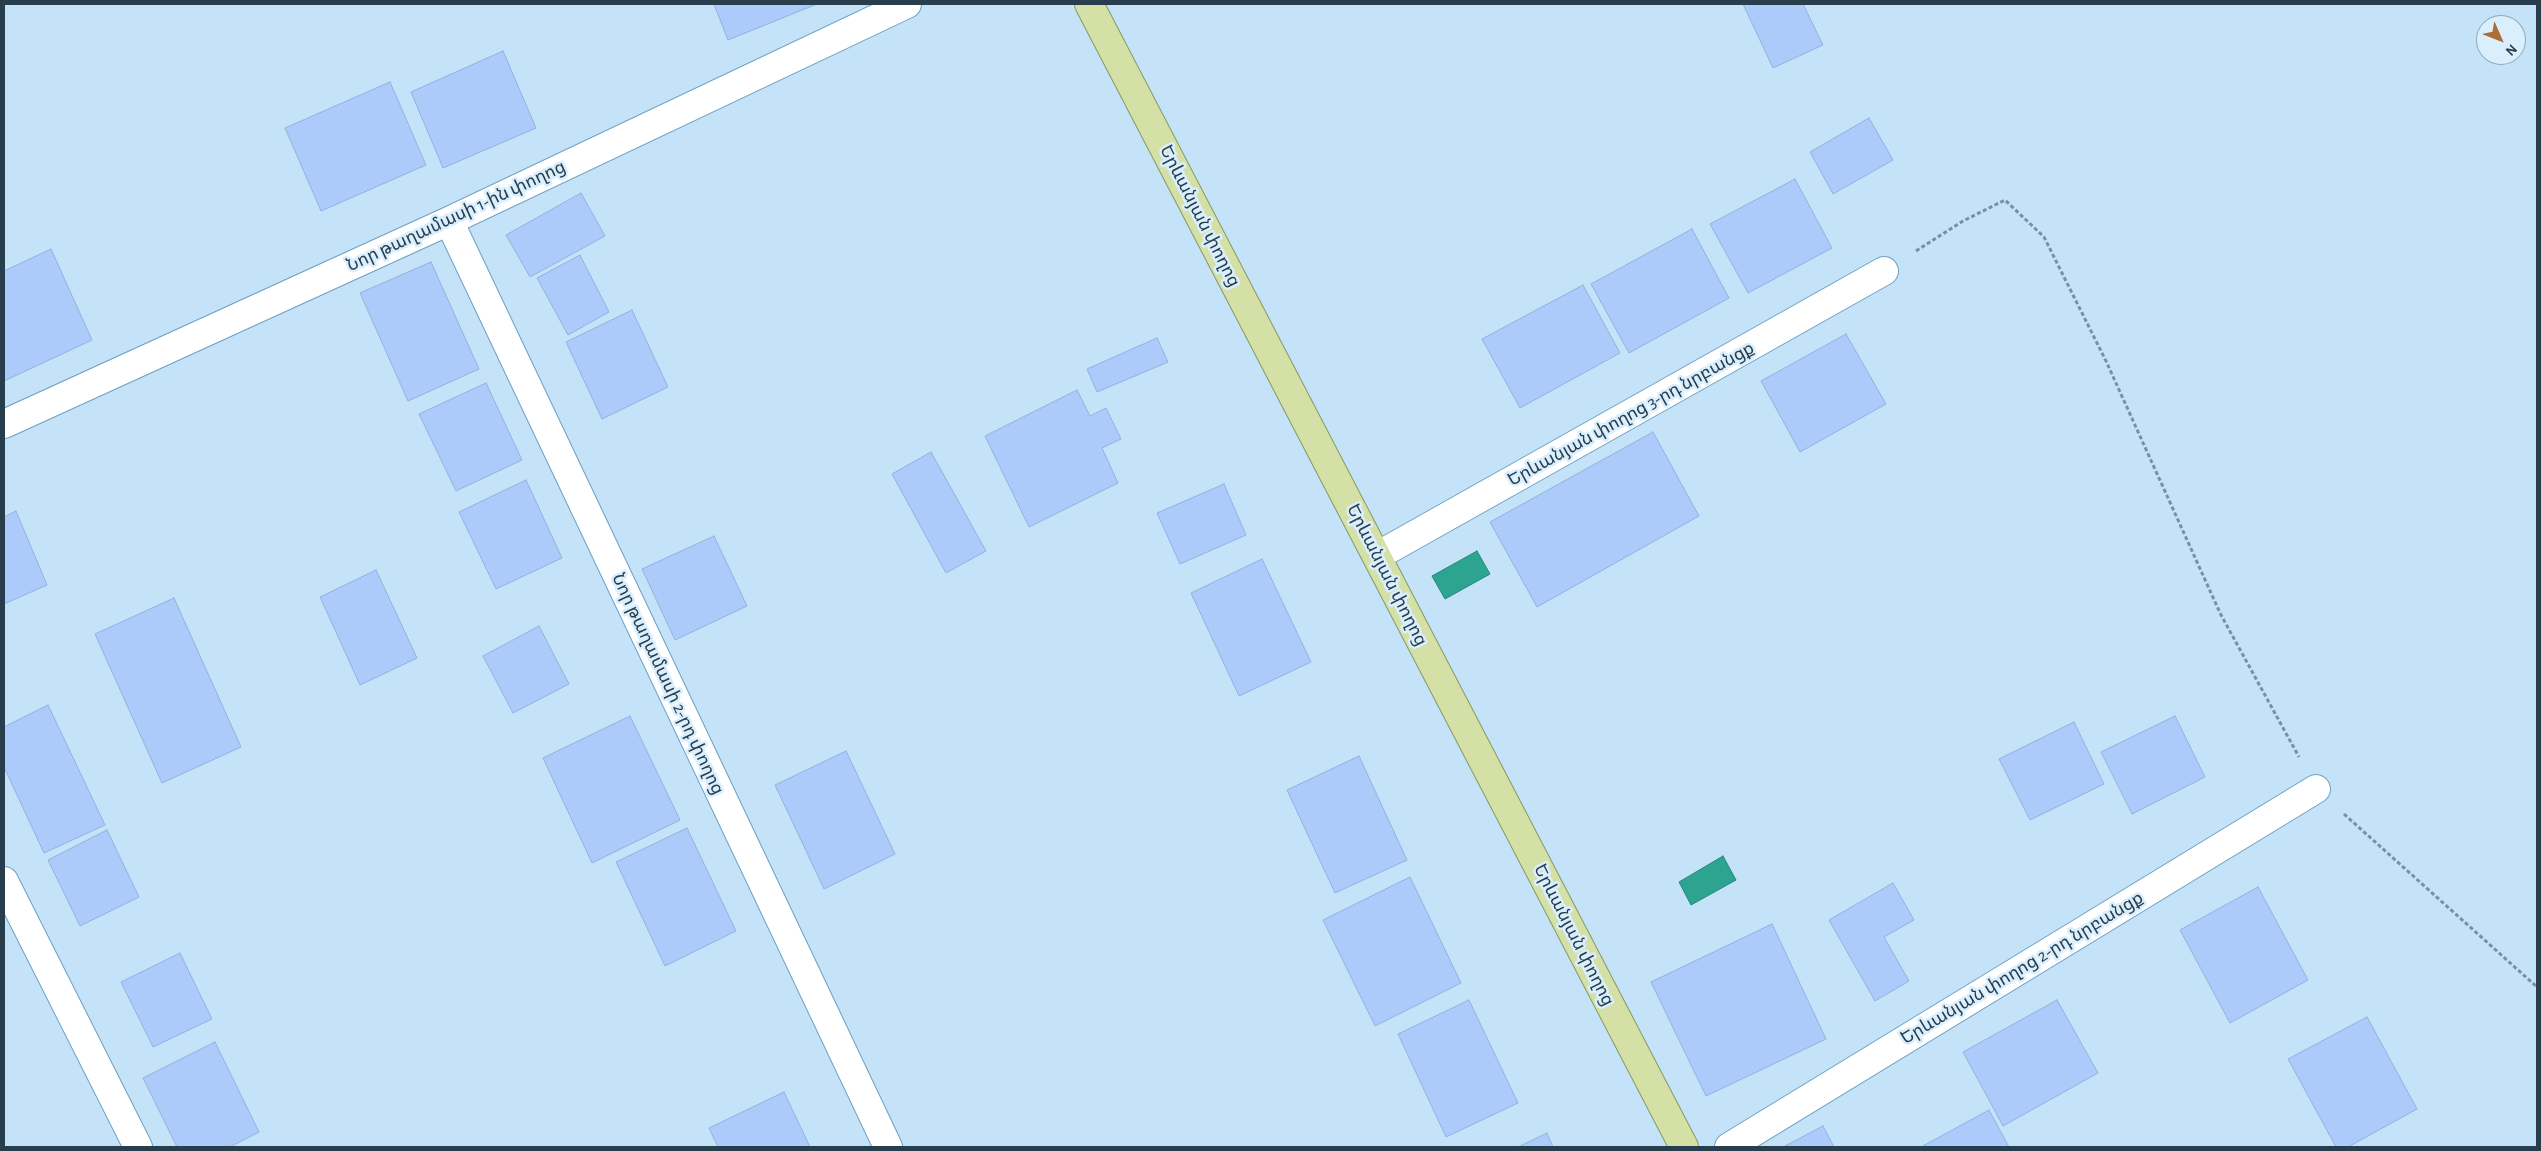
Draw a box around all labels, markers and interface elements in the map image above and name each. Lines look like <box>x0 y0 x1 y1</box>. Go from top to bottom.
north arrow <box>2476 15 2526 65</box>
text: N <box>2503 41 2519 58</box>
street label: Երևանյան փողոց <box>1155 141 1245 291</box>
street label: Նոր թաղամասի 1-ին փողոց <box>343 156 569 276</box>
street label: Երևանյան փողոց 3-րդ նրբանցք <box>1504 337 1758 491</box>
street label: Երևանյան փողոց <box>1342 500 1432 650</box>
street label: Նոր թաղամասի 2-րդ փողոց <box>607 570 729 798</box>
street label: Երևանյան փողոց <box>1529 860 1619 1010</box>
street label: Երևանյան փողոց 2-րդ նրբանցք <box>1897 887 2147 1049</box>

